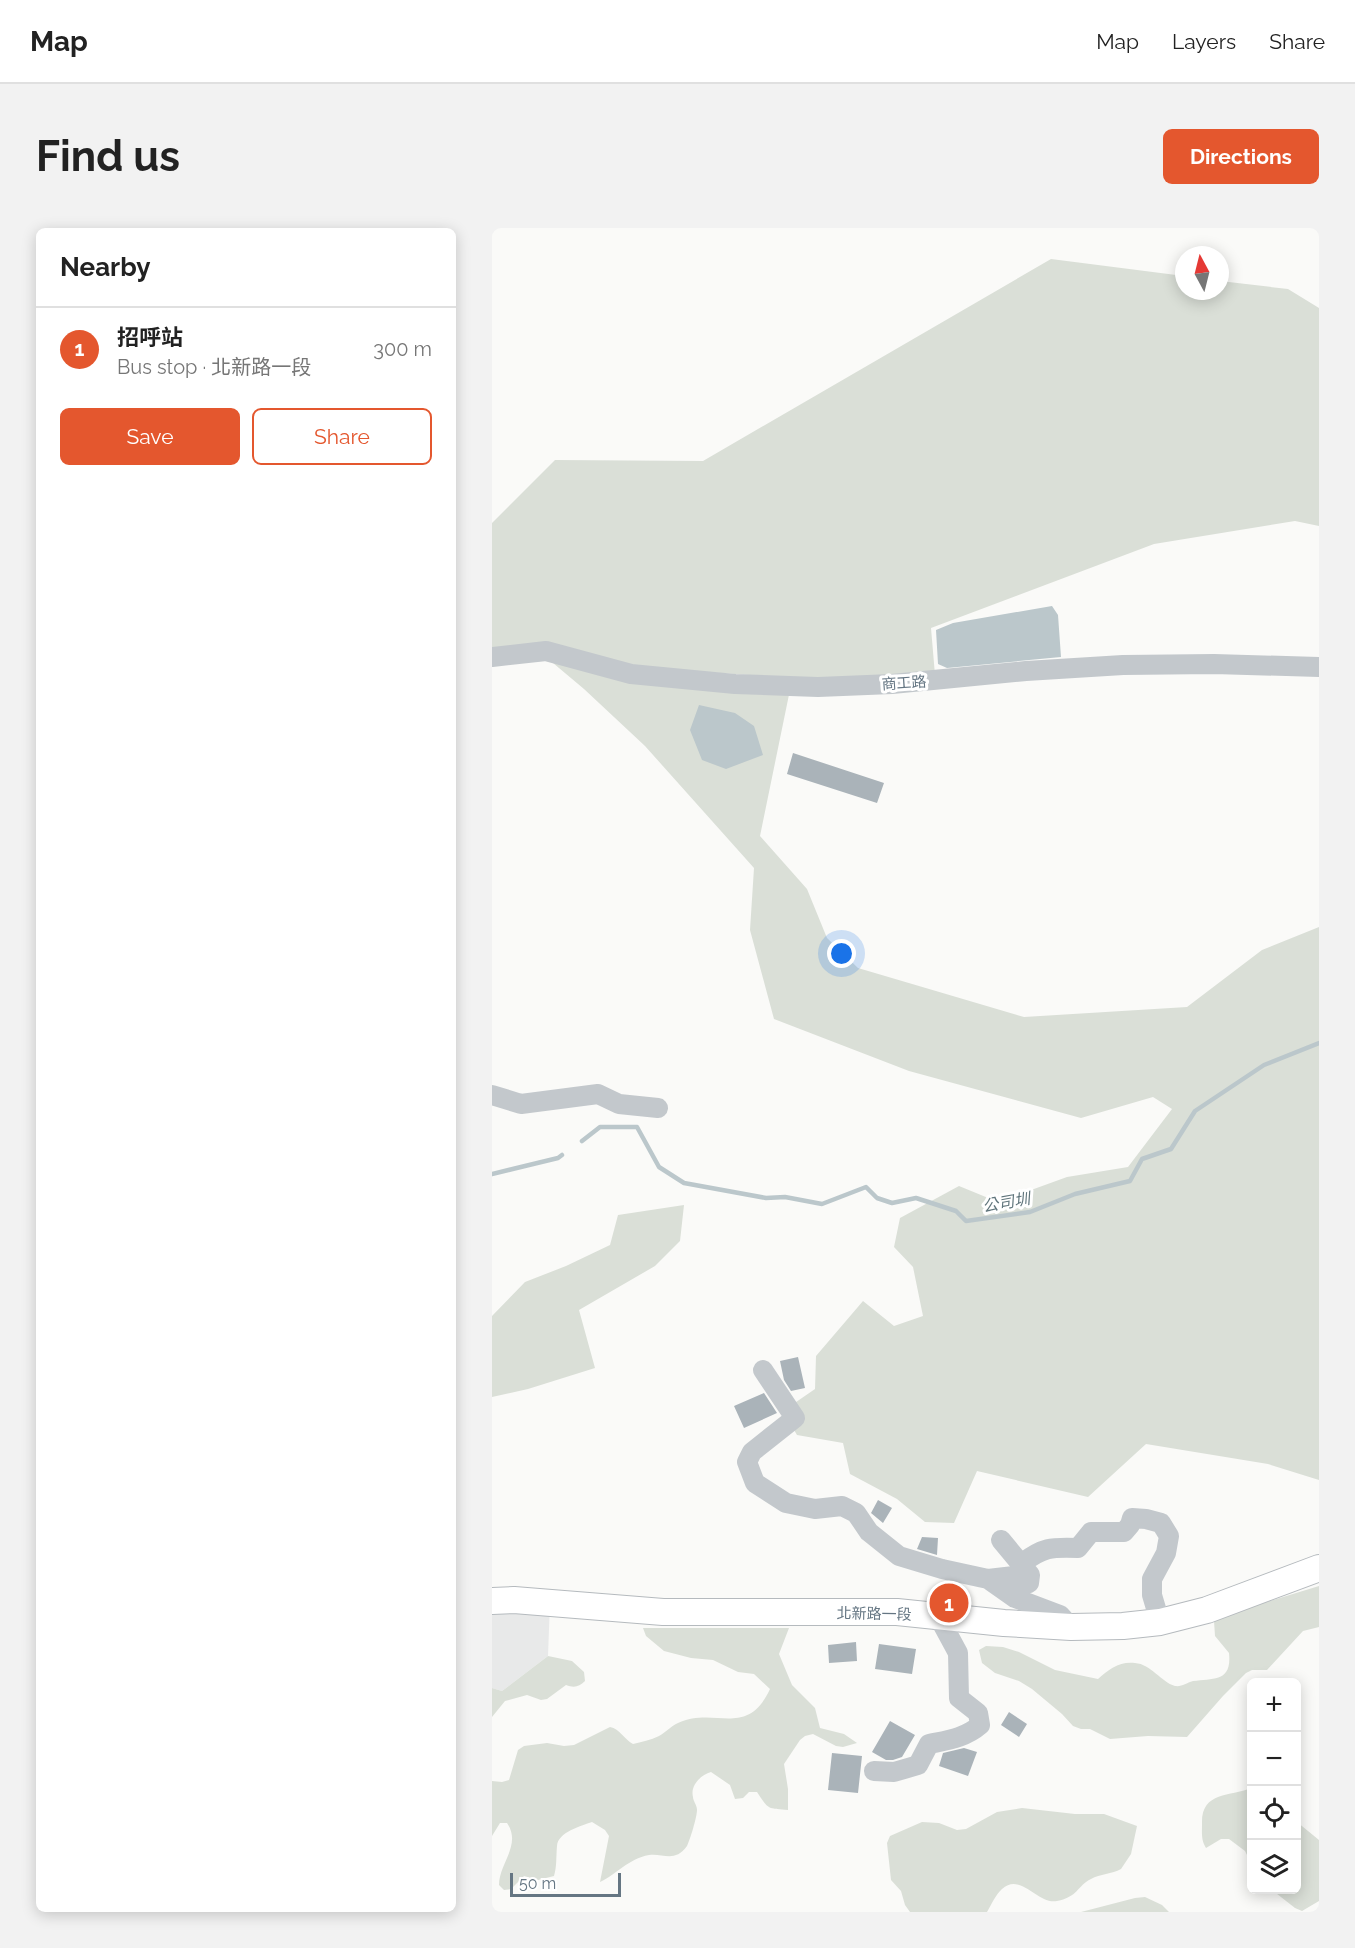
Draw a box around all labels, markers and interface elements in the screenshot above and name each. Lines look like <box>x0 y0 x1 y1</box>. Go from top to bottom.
text: Map <box>30 25 88 58</box>
text: Map <box>1096 29 1139 54</box>
text: Layers <box>1172 29 1236 54</box>
text: Share <box>1269 29 1325 54</box>
button: Directions <box>1163 129 1319 184</box>
text: Find us <box>36 132 180 181</box>
north arrow <box>1175 246 1229 300</box>
text: Nearby <box>60 252 150 282</box>
text: 招呼站 <box>117 324 183 350</box>
text: 1 <box>75 337 84 361</box>
text: 300 m <box>373 337 432 361</box>
text: Bus stop · 北新路一段 <box>117 355 311 379</box>
button: Save <box>60 408 240 465</box>
button: Share <box>252 408 432 465</box>
street label: 商工路 <box>881 672 927 694</box>
your location <box>827 939 856 968</box>
water label: 公司圳 <box>981 1189 1033 1216</box>
pin: 1 <box>930 1580 968 1626</box>
street label: 北新路一段 <box>836 1604 912 1624</box>
map controls <box>1247 1678 1301 1894</box>
button: + <box>1247 1678 1301 1732</box>
button: − <box>1247 1732 1301 1786</box>
button: locate <box>1247 1786 1301 1840</box>
button: layers <box>1247 1840 1301 1894</box>
scale bar <box>510 1870 621 1898</box>
text: 50 m <box>519 1874 556 1893</box>

